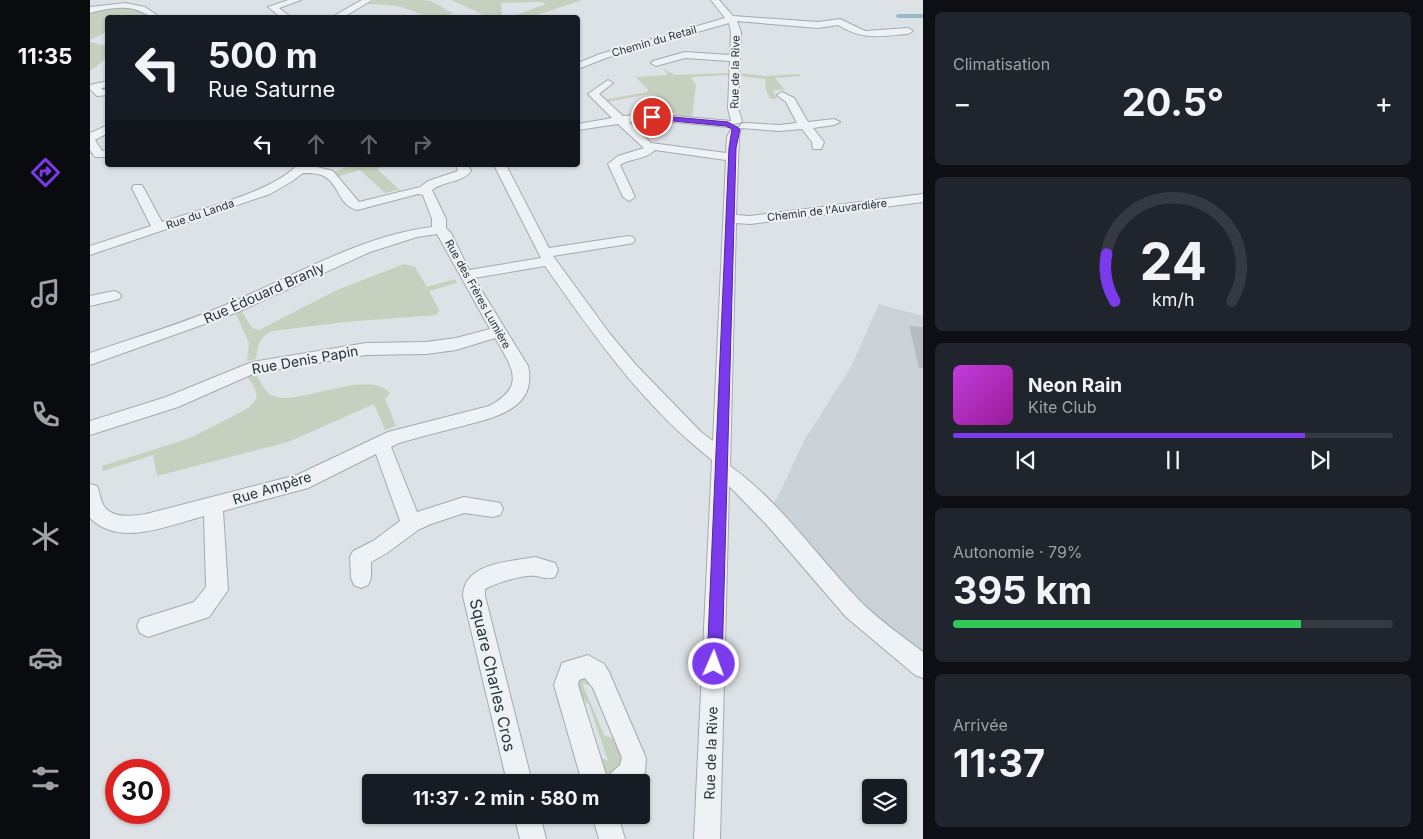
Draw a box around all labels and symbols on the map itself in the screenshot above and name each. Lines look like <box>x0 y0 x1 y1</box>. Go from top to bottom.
street label: Chemin du Retail <box>610 22 698 60</box>
street label: Rue de la Rive <box>727 35 743 109</box>
pin <box>631 96 673 138</box>
street label: Rue du Landa <box>164 196 236 232</box>
street label: Chemin de l'Auvardière <box>766 196 888 224</box>
street label: Rue des Frères Lumière <box>442 237 514 351</box>
street label: Rue Édouard Branly <box>201 258 327 327</box>
street label: Rue Denis Papin <box>250 342 359 377</box>
street label: Rue Ampère <box>231 468 313 508</box>
street label: Square Charles Cros <box>466 597 520 753</box>
position arrow <box>687 637 739 689</box>
street label: Rue de la Rive <box>700 706 721 800</box>
speed limit sign: 30 <box>105 759 170 824</box>

